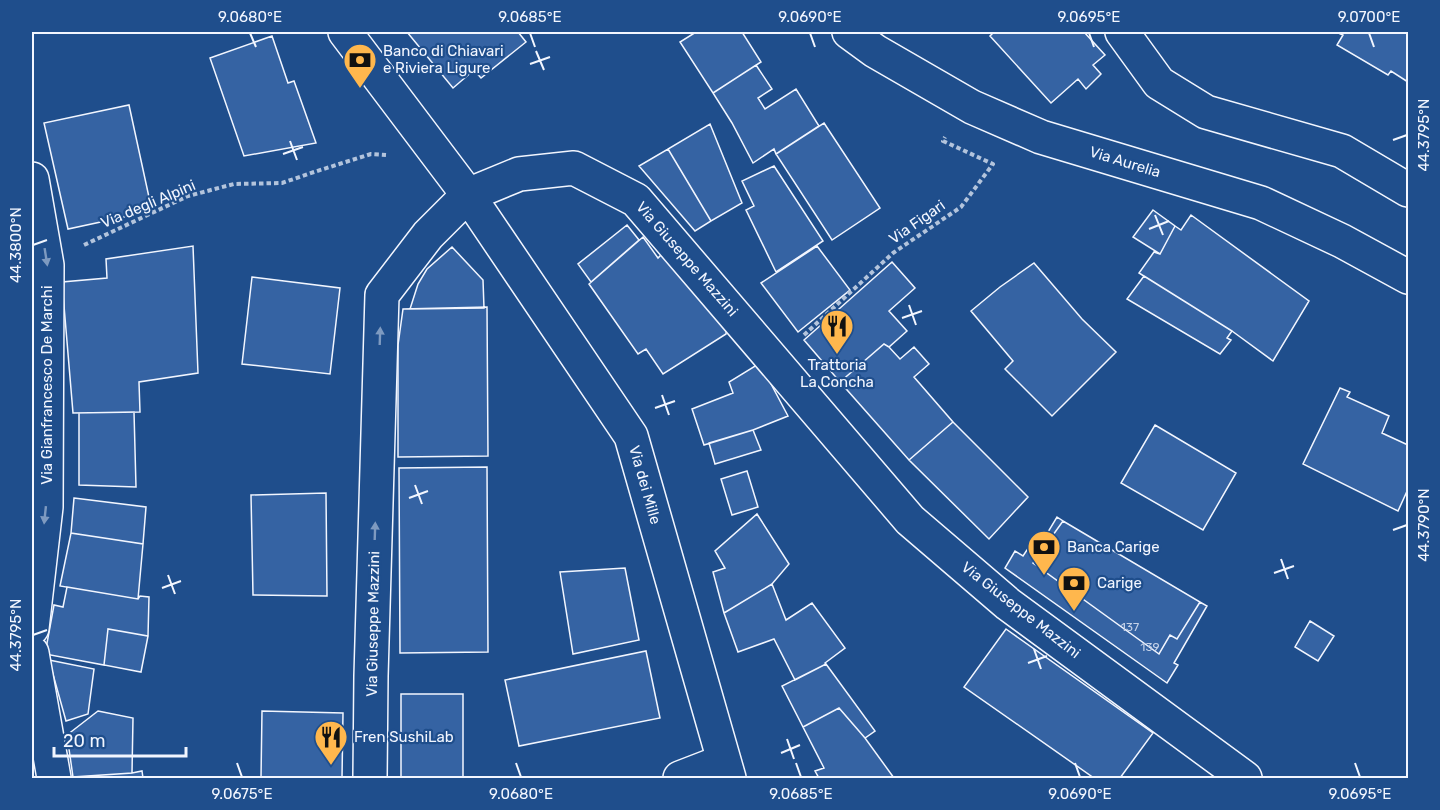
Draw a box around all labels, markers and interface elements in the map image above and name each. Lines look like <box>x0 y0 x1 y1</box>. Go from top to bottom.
text: 9.0680°E <box>218 8 282 26</box>
text: 9.0685°E <box>498 8 562 26</box>
text: 9.0690°E <box>778 8 842 26</box>
text: 9.0695°E <box>1058 8 1120 26</box>
text: 9.0700°E <box>1338 8 1400 26</box>
bank icon: Banco di Chiavari e Riviera Ligure <box>342 42 378 89</box>
place label: Banco di Chiavari e Riviera Ligure <box>383 42 504 77</box>
text: 44.3795°N <box>1415 99 1433 171</box>
street label: Via Aurelia <box>1087 143 1163 181</box>
street label: Via degli Alpini <box>98 176 198 232</box>
street label: Via Figari <box>885 196 949 248</box>
street label: Via Giuseppe Mazzini <box>632 198 742 320</box>
text: 44.3800°N <box>7 207 25 283</box>
one-way arrow <box>41 248 50 267</box>
street label: Via Gianfrancesco De Marchi <box>38 285 56 485</box>
restaurant icon: Trattoria La Concha <box>819 308 855 355</box>
one-way arrow <box>376 327 385 346</box>
place label: Trattoria La Concha <box>800 356 874 391</box>
street label: Via dei Mille <box>625 443 665 527</box>
text: 44.3790°N <box>1415 488 1433 562</box>
one-way arrow <box>40 505 50 524</box>
one-way arrow <box>370 522 380 541</box>
bank icon: Banca Carige <box>1026 529 1062 576</box>
place label: Banca Carige <box>1067 538 1160 556</box>
street label: Via Giuseppe Mazzini <box>363 551 383 697</box>
street label: Via Giuseppe Mazzini <box>958 558 1084 662</box>
bank icon: Carige <box>1056 565 1092 612</box>
place label: Carige <box>1097 574 1142 592</box>
text: 44.3795°N <box>7 599 25 671</box>
house number: 137 <box>1121 620 1139 634</box>
house number: 139 <box>1140 640 1160 654</box>
restaurant icon: Fren SushiLab <box>313 719 349 766</box>
scale bar <box>54 720 186 758</box>
place label: Fren SushiLab <box>354 728 454 746</box>
text: 20 m <box>63 730 105 752</box>
text: 9.0675°E <box>211 785 273 803</box>
text: 9.0680°E <box>489 785 553 803</box>
text: 9.0685°E <box>769 785 833 803</box>
text: 9.0690°E <box>1048 785 1112 803</box>
text: 9.0695°E <box>1329 785 1391 803</box>

